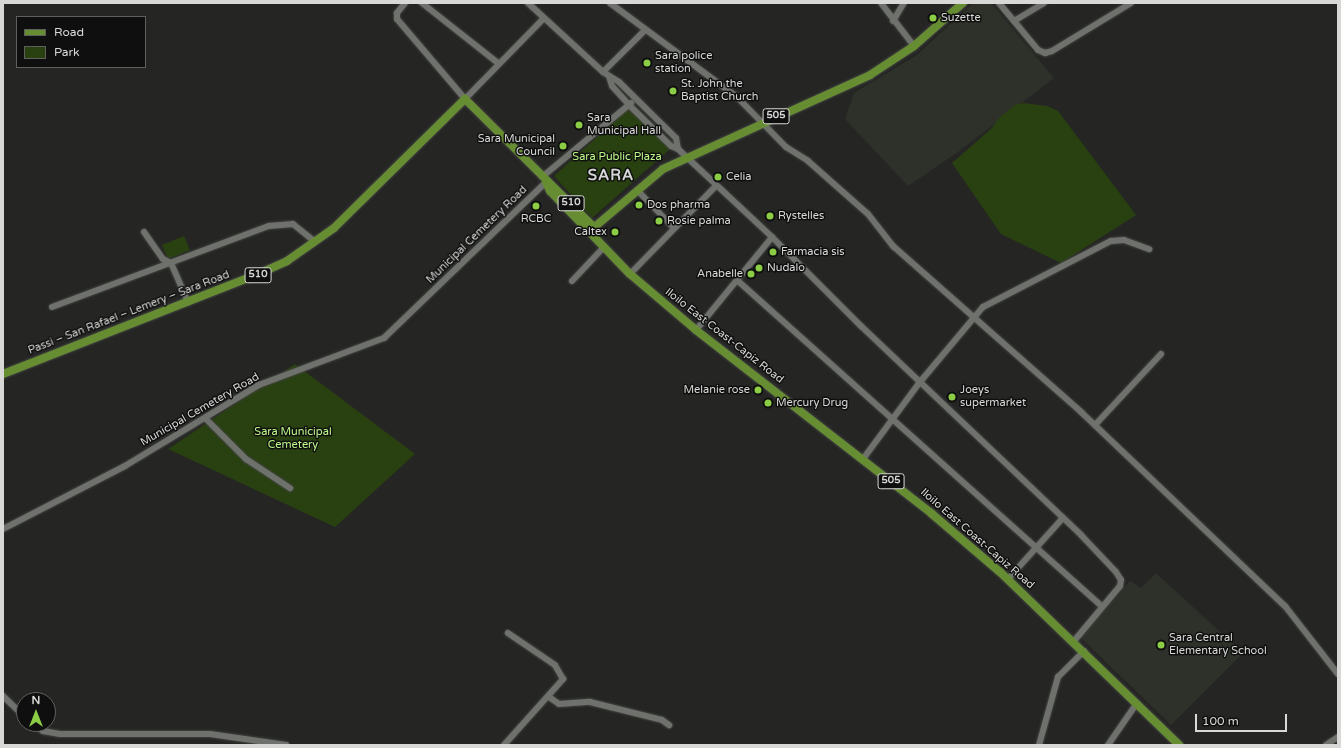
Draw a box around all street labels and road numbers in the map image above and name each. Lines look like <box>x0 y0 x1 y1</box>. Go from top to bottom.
road number: 505 <box>762 108 790 124</box>
street label: Municipal Cemetery Road <box>424 183 530 287</box>
road number: 510 <box>557 195 585 211</box>
road number: 510 <box>244 267 272 283</box>
street label: Passi – San Rafael – Lemery – Sara Road <box>26 268 232 358</box>
street label: Iloilo East Coast-Capiz Road <box>662 286 786 386</box>
street label: Municipal Cemetery Road <box>138 371 262 449</box>
road number: 505 <box>877 473 905 489</box>
street label: Iloilo East Coast-Capiz Road <box>917 486 1037 592</box>

